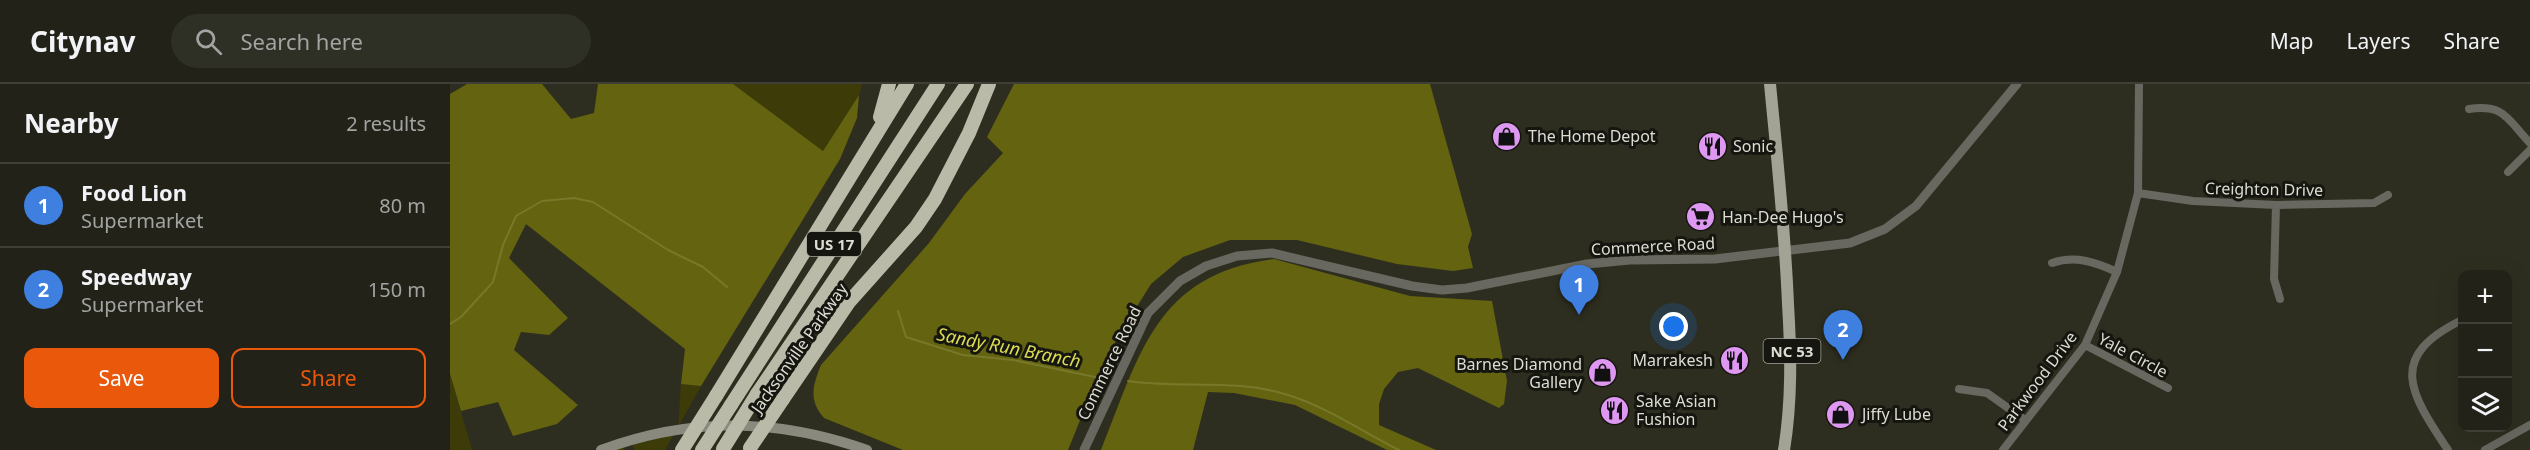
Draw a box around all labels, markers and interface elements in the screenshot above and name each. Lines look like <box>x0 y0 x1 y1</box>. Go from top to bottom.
search box <box>171 14 591 68</box>
text: Citynav <box>30 22 135 60</box>
icon: search <box>192 25 225 58</box>
text: Search here <box>240 26 363 56</box>
text: Map <box>2270 27 2314 55</box>
text: Layers <box>2347 27 2411 55</box>
text: Share <box>2444 27 2500 55</box>
text: Nearby <box>24 105 119 141</box>
text: 2 results <box>346 110 426 137</box>
shop icon: The Home Depot <box>1491 120 1523 152</box>
place label: The Home Depot <box>1528 125 1656 147</box>
restaurant icon: Sonic <box>1696 130 1728 162</box>
place label: Sonic <box>1733 135 1773 157</box>
text: Food Lion <box>81 177 187 207</box>
street label: Creighton Drive <box>2205 177 2323 201</box>
text: 1 <box>38 192 49 219</box>
text: 80 m <box>379 192 426 219</box>
supermarket icon: Han-Dee Hugo's <box>1685 201 1717 233</box>
place label: Han-Dee Hugo's <box>1722 206 1844 228</box>
text: Supermarket <box>81 207 204 234</box>
road number: US 17 <box>807 232 861 256</box>
street label: Commerce Road <box>1590 232 1716 260</box>
text: Speedway <box>81 261 192 291</box>
pin: 1 <box>1560 266 1598 315</box>
map controls <box>2458 270 2512 432</box>
button: + <box>2458 270 2512 324</box>
text: 2 <box>38 276 49 303</box>
text: 150 m <box>368 276 426 303</box>
street label: Jacksonville Parkway <box>745 278 853 419</box>
text: Supermarket <box>81 291 204 318</box>
street label: Commerce Road <box>1072 302 1146 424</box>
pin: 2 <box>1824 310 1862 360</box>
your location <box>1659 312 1688 341</box>
water label: Sandy Run Branch <box>935 321 1083 373</box>
button: − <box>2458 324 2512 378</box>
street label: Parkwood Drive <box>1992 327 2082 435</box>
street label: Yale Circle <box>2094 327 2172 383</box>
road number: NC 53 <box>1764 339 1820 363</box>
restaurant icon: Marrakesh <box>1718 344 1750 376</box>
button: Save <box>24 348 219 408</box>
button: Share <box>231 348 426 408</box>
place label: Marrakesh <box>1633 349 1713 371</box>
place label: Barnes Diamond Gallery <box>1456 353 1583 393</box>
shop icon: Barnes Diamond Gallery <box>1587 357 1619 389</box>
button: layers <box>2458 378 2512 432</box>
place label: Sake Asian Fushion <box>1636 390 1716 430</box>
restaurant icon: Sake Asian Fushion <box>1599 394 1631 426</box>
shop icon: Jiffy Lube <box>1825 398 1857 430</box>
place label: Jiffy Lube <box>1860 403 1931 425</box>

